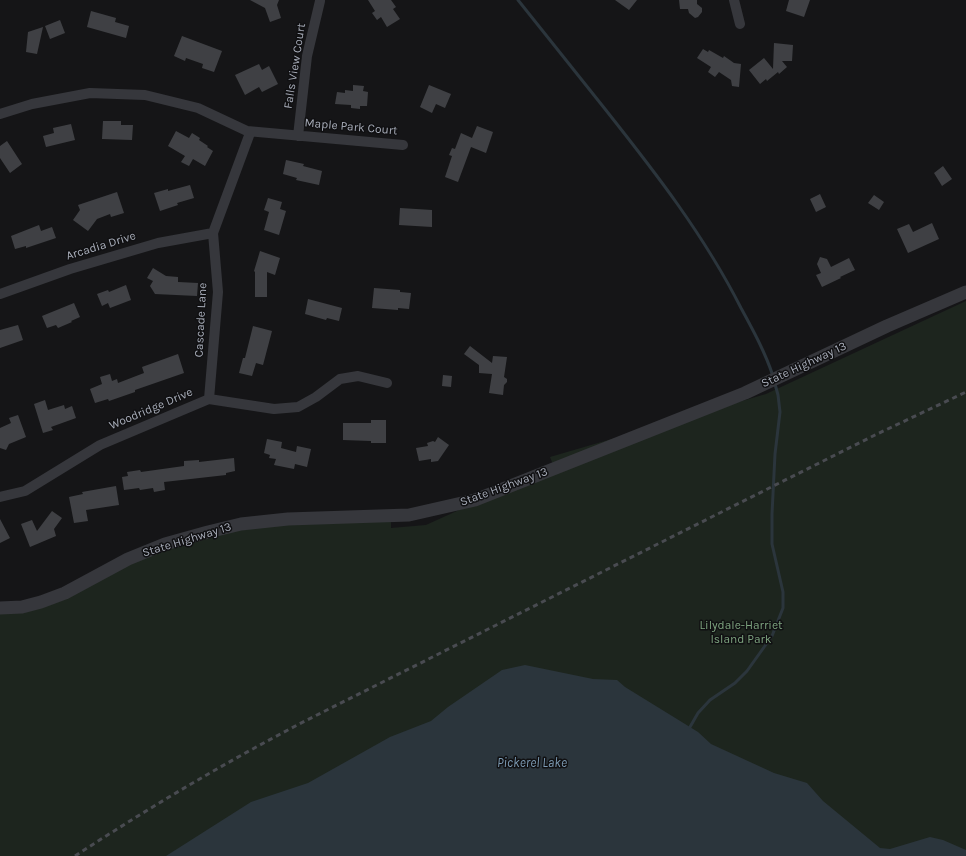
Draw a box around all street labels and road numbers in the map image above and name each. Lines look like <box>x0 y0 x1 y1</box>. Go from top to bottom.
street label: Falls View Court <box>281 22 309 110</box>
street label: Maple Park Court <box>304 116 398 138</box>
street label: Arcadia Drive <box>64 229 138 263</box>
street label: Cascade Lane <box>192 282 210 358</box>
street label: State Highway 13 <box>759 339 849 391</box>
street label: Woodridge Drive <box>107 385 195 433</box>
street label: State Highway 13 <box>458 464 550 510</box>
street label: State Highway 13 <box>141 520 233 560</box>

